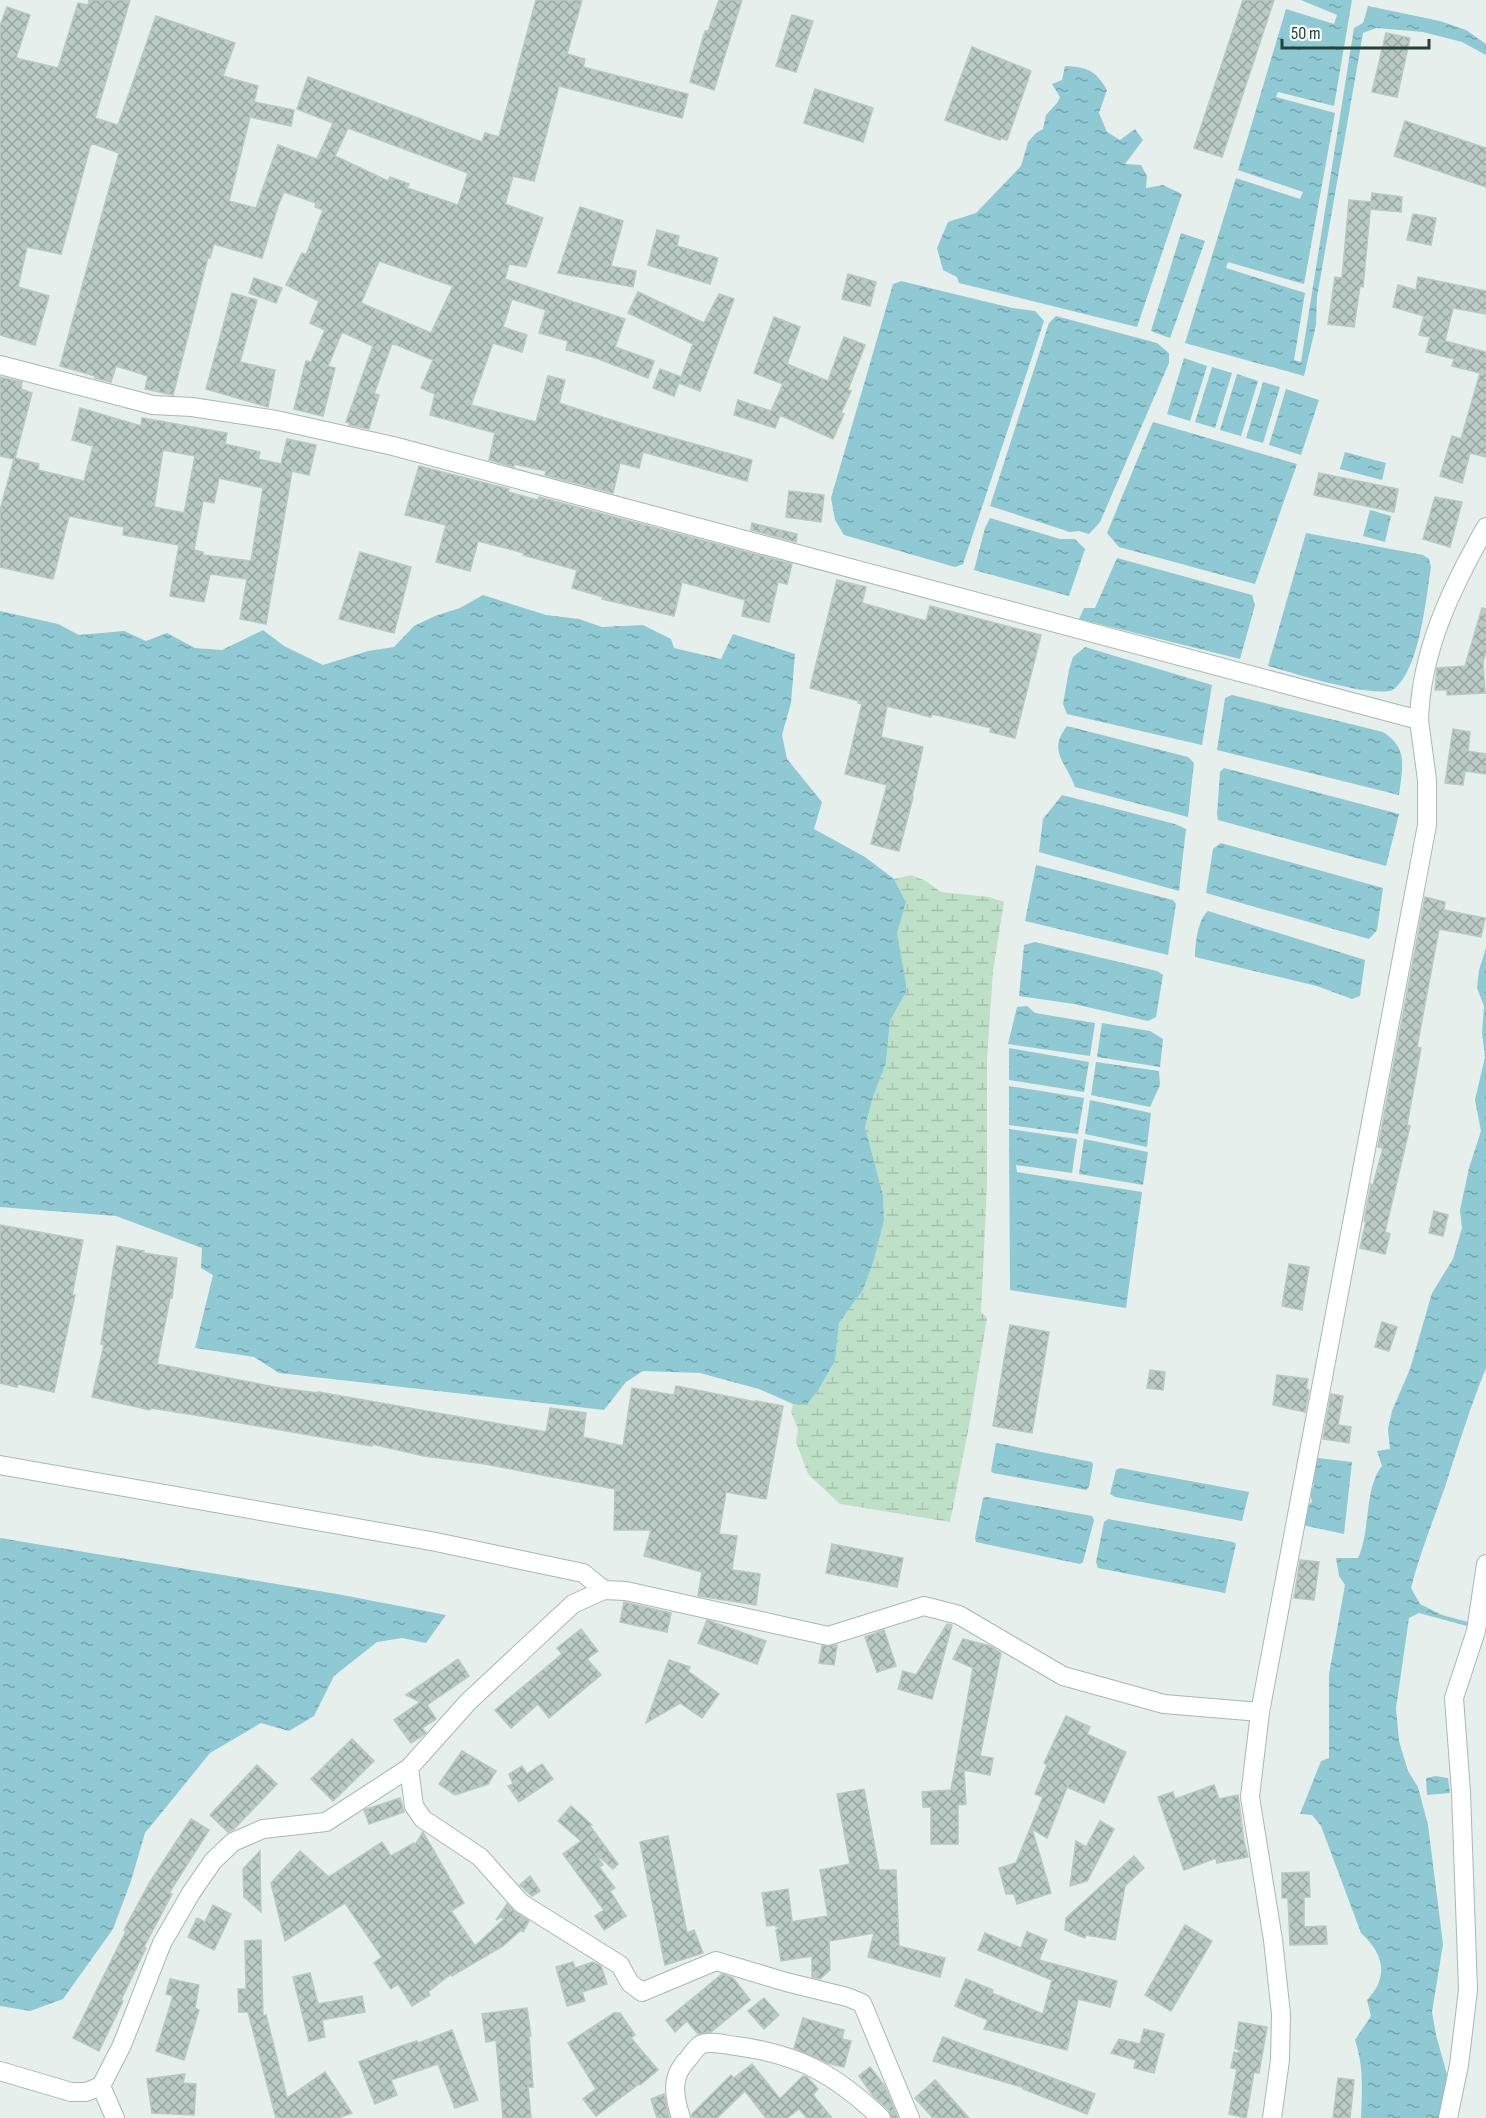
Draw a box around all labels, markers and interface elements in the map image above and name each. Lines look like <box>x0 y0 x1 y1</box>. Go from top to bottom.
scale bar <box>1282 12 1429 50</box>
text: 50 m <box>1291 23 1321 44</box>

